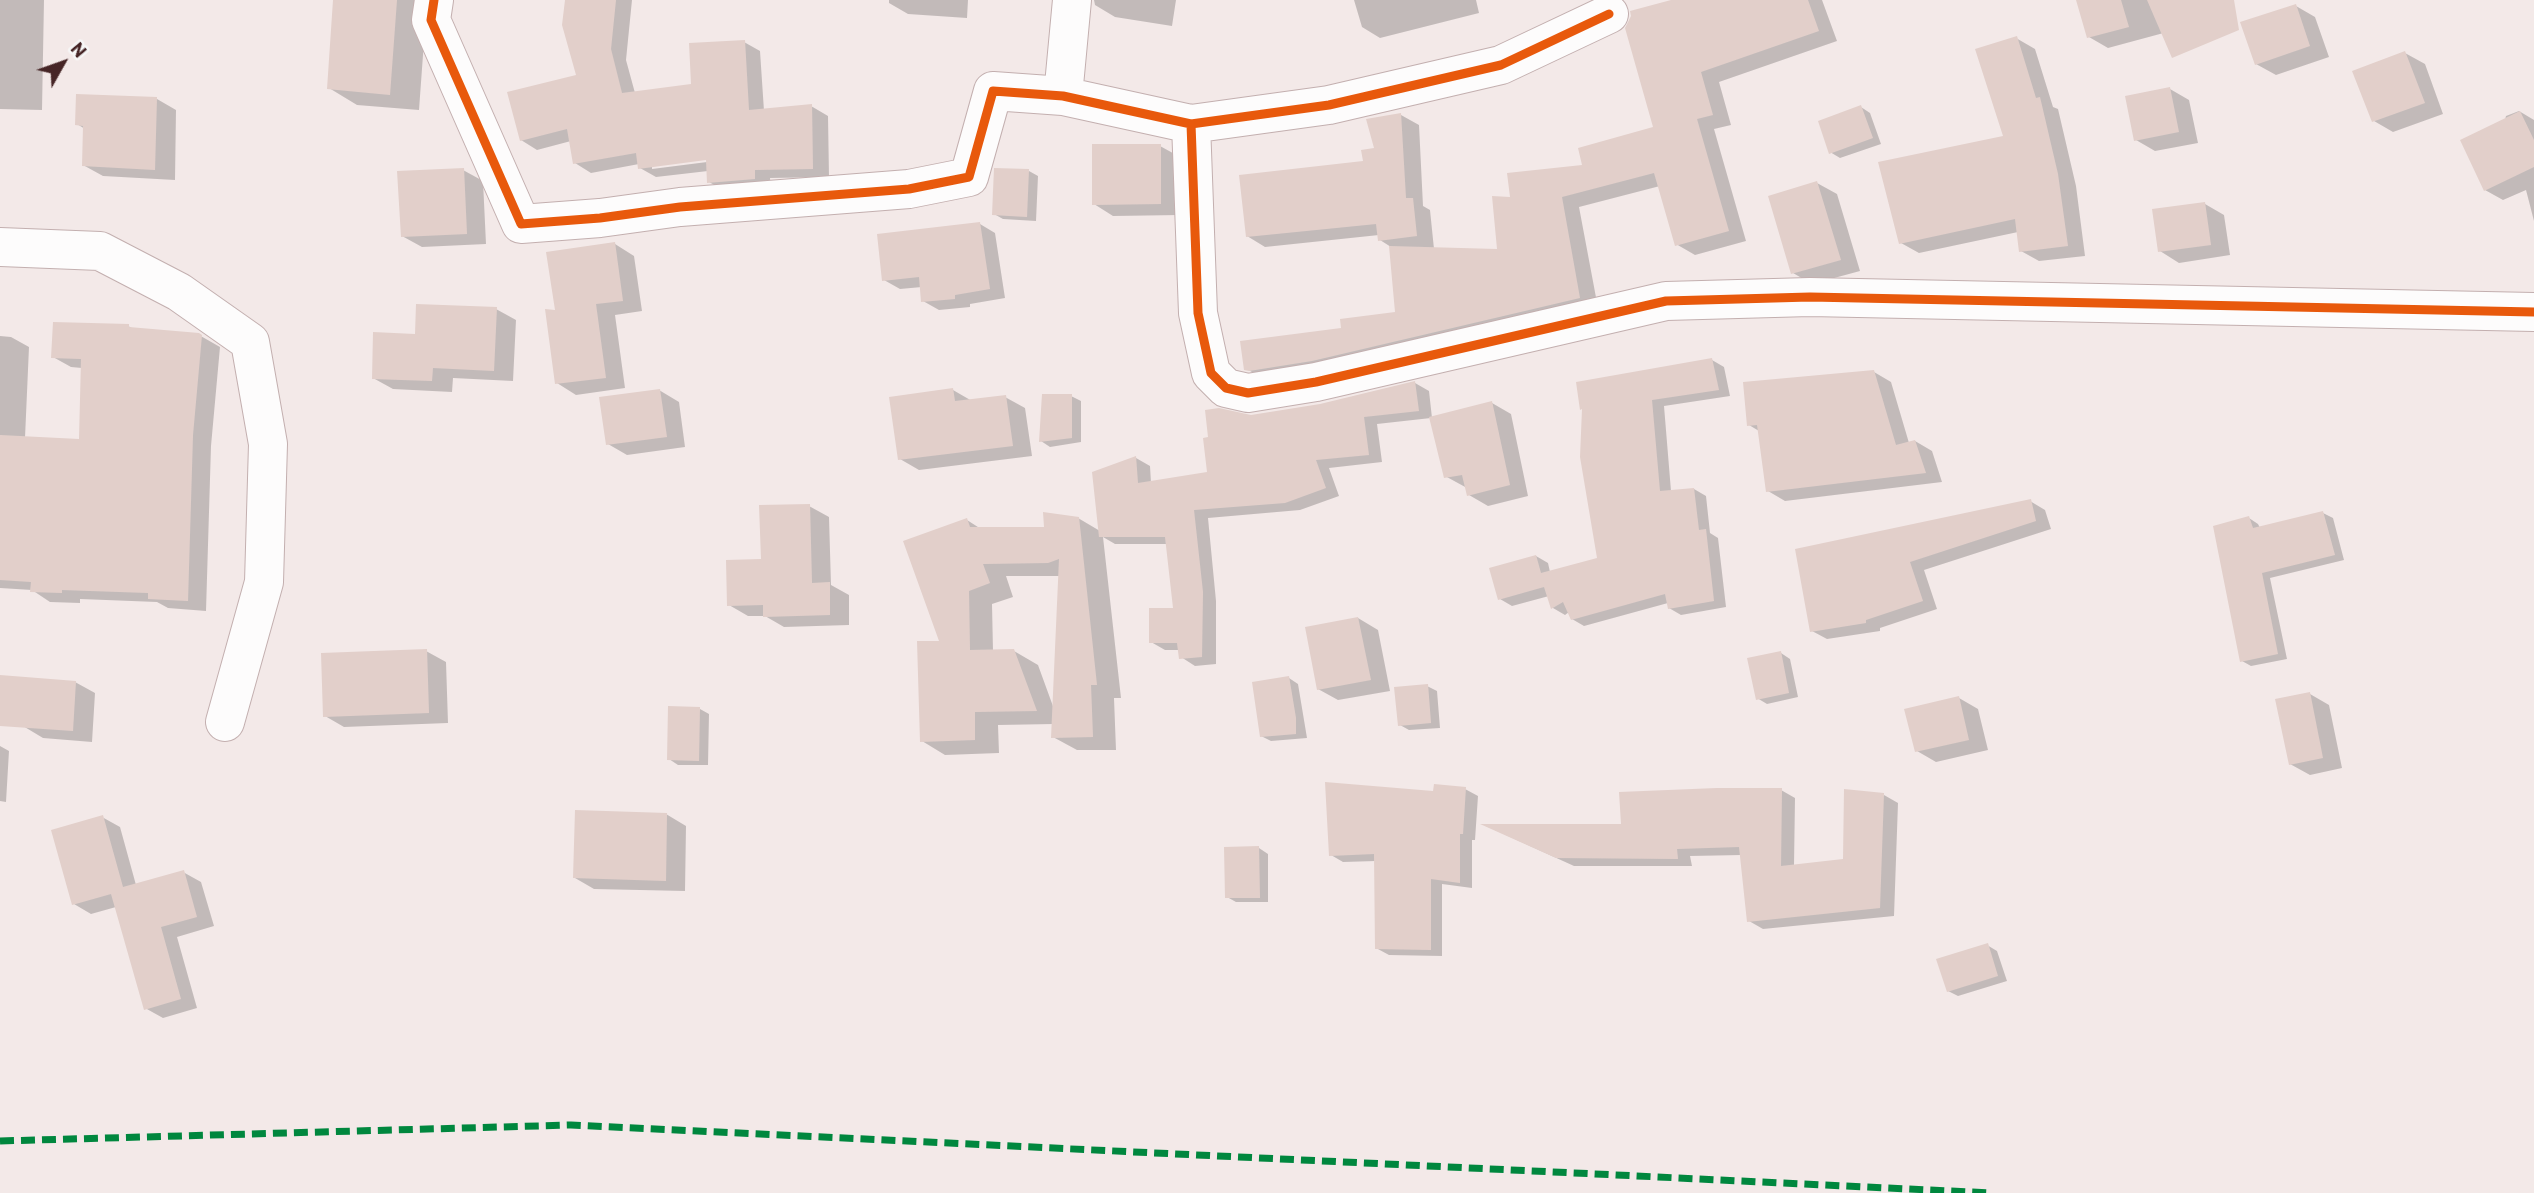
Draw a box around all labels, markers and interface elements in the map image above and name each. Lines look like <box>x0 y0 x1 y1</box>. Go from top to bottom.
north arrow <box>28 28 98 98</box>
text: N <box>67 37 92 61</box>

